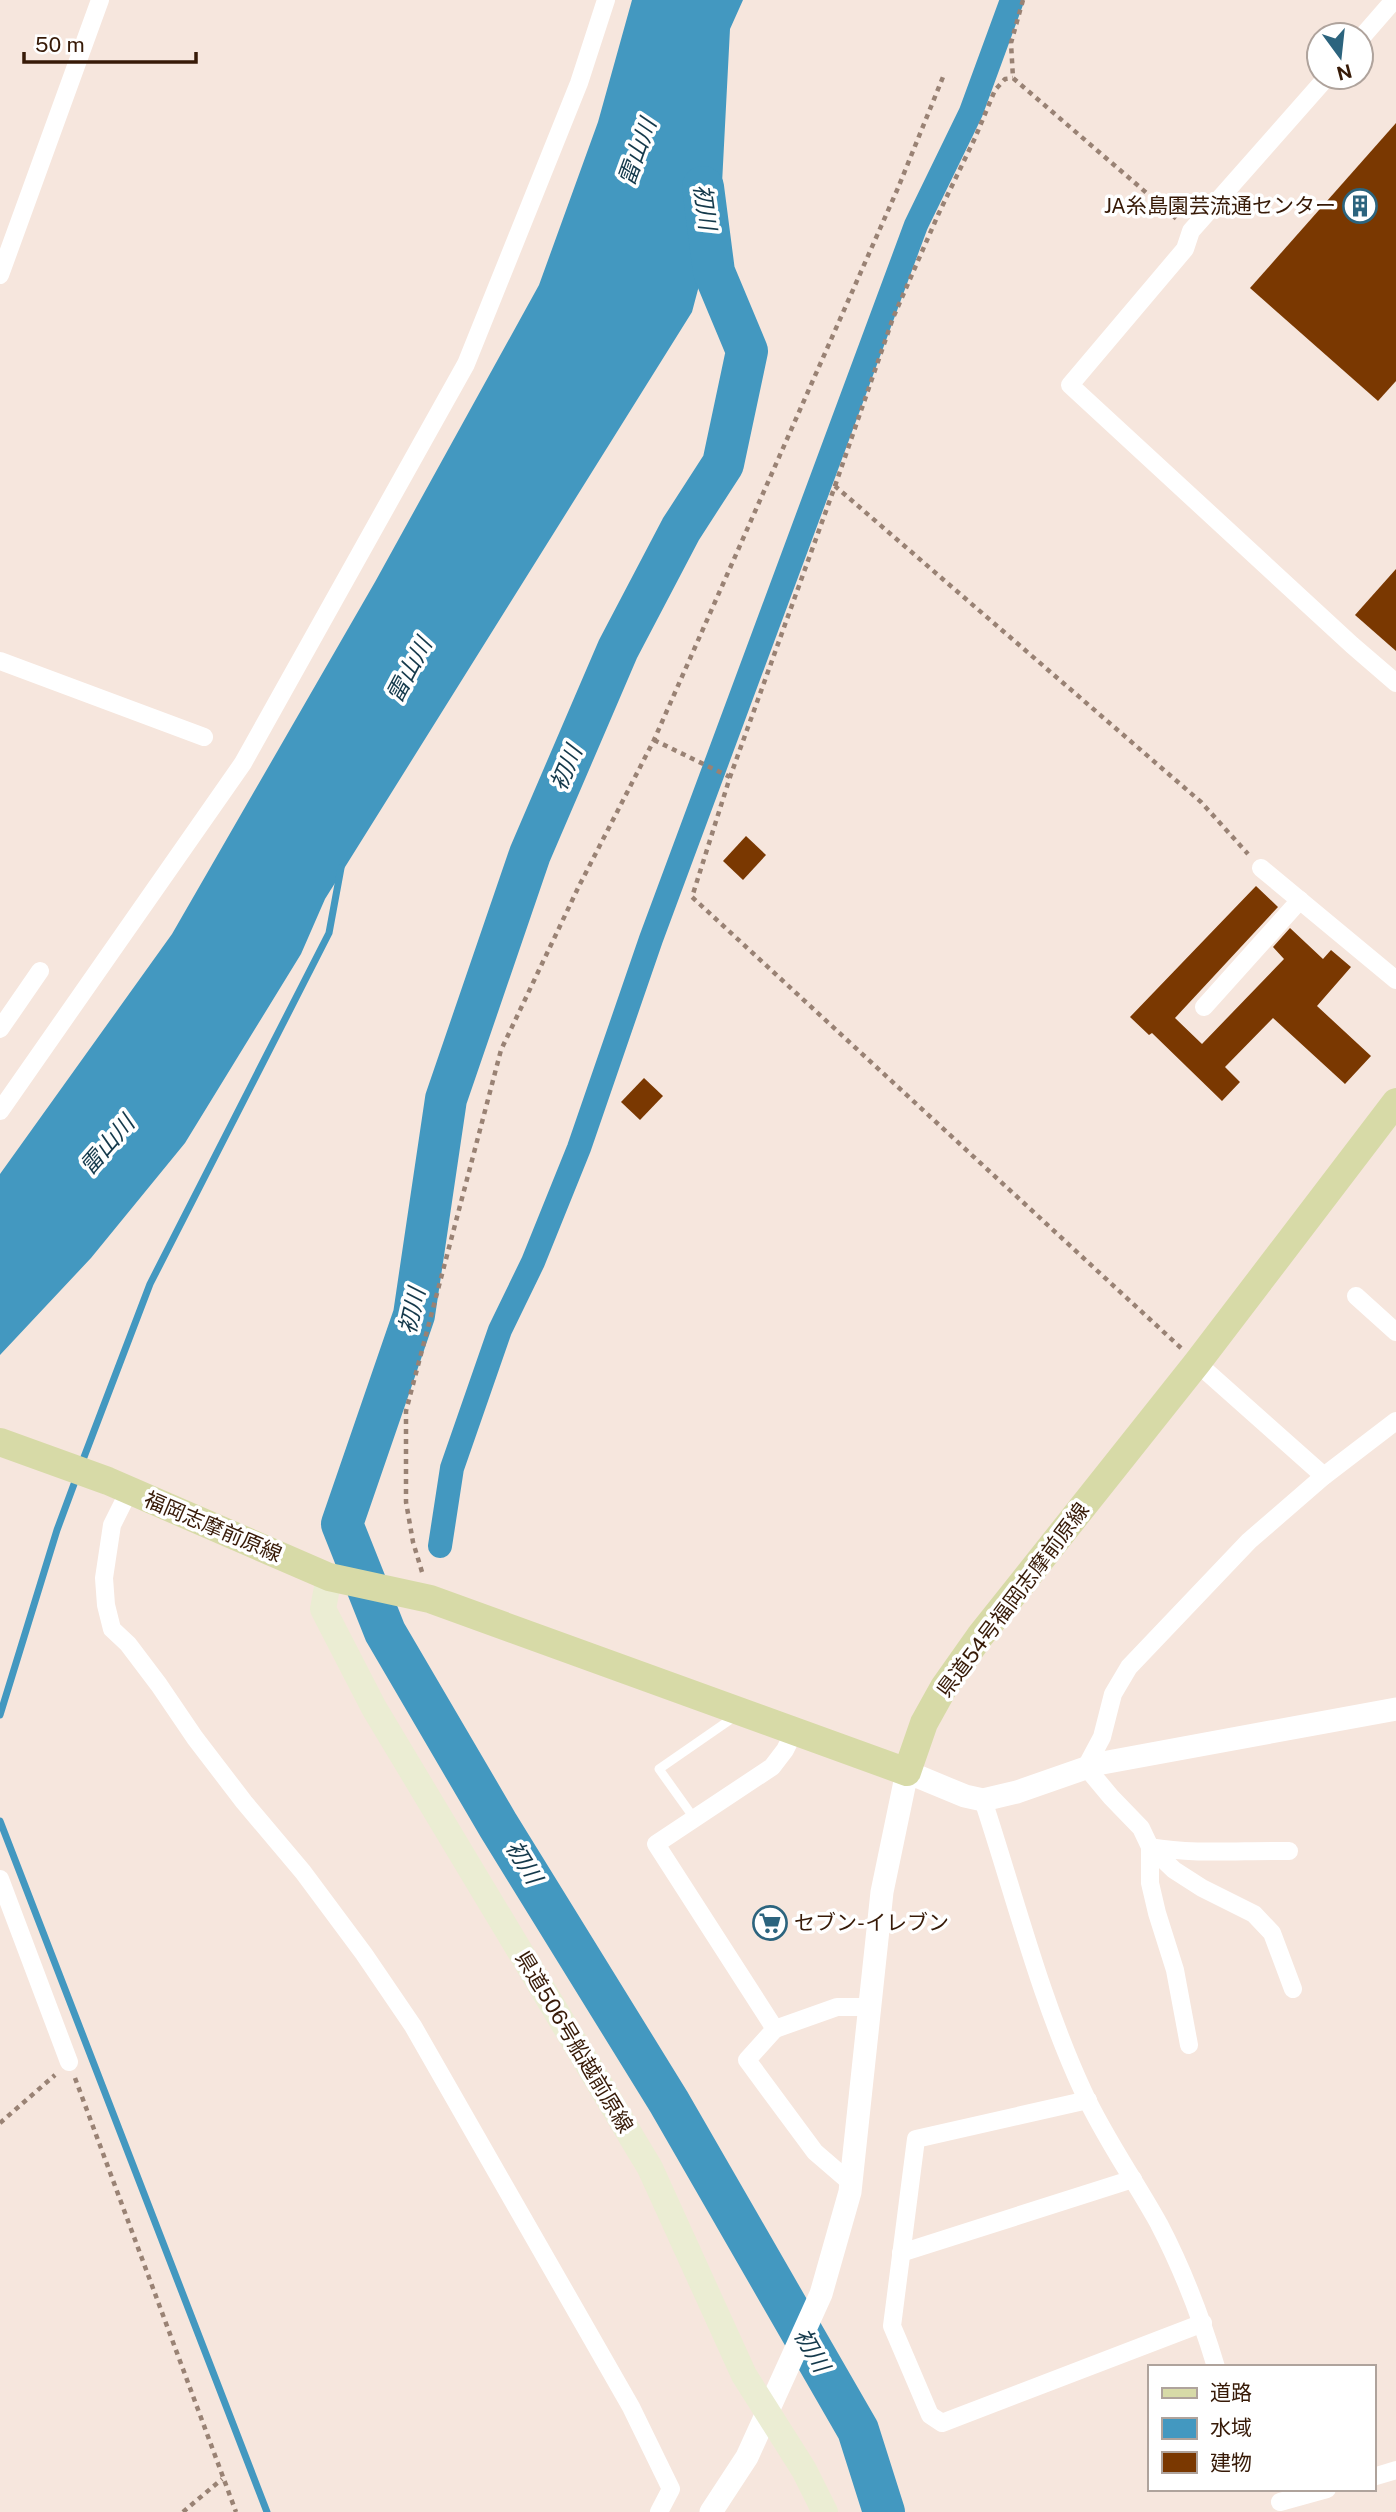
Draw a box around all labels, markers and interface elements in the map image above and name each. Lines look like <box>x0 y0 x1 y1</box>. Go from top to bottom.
scale bar <box>24 21 196 65</box>
north arrow <box>1305 21 1375 91</box>
text: 50 m <box>35 32 85 57</box>
text: N <box>1334 60 1354 85</box>
water label: 雷山川 <box>612 112 662 189</box>
water label: 初川 <box>689 182 722 235</box>
building icon: JA糸島園芸流通センター <box>1341 187 1379 225</box>
place label: JA糸島園芸流通センター <box>1104 193 1336 218</box>
water label: 雷山川 <box>380 630 438 707</box>
water label: 初川 <box>544 739 588 794</box>
water label: 雷山川 <box>74 1108 141 1180</box>
water label: 初川 <box>393 1283 431 1336</box>
street label: 福岡志摩前原線 <box>141 1486 286 1567</box>
street label: 県道54号福岡志摩前原線 <box>931 1498 1094 1702</box>
water label: 初川 <box>501 1835 549 1891</box>
supermarket icon: セブン-イレブン <box>751 1904 789 1942</box>
place label: セブン-イレブン <box>794 1910 949 1935</box>
street label: 県道506号船越前原線 <box>510 1946 639 2137</box>
water label: 初川 <box>789 2323 837 2379</box>
legend <box>1148 2365 1375 2491</box>
text: 道路 <box>1210 2380 1252 2405</box>
text: 水域 <box>1210 2415 1252 2440</box>
text: 建物 <box>1210 2450 1252 2475</box>

